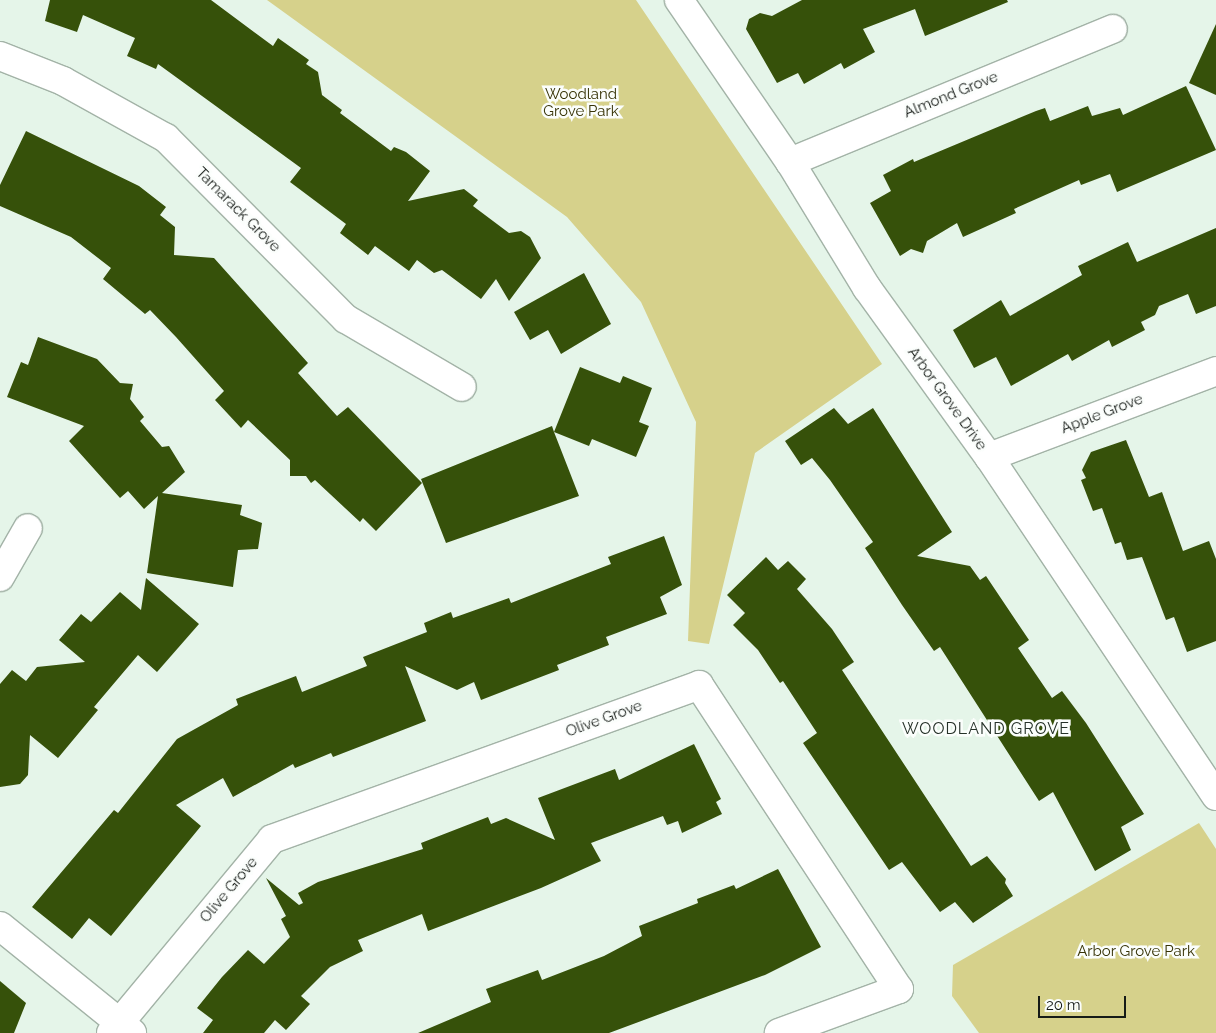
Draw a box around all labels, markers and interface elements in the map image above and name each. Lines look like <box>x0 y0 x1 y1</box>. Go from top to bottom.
street label: Almond Grove <box>901 68 1001 122</box>
park label: Woodland Grove Park <box>543 85 619 120</box>
street label: Tamarack Grove <box>192 164 284 256</box>
street label: Arbor Grove Drive <box>904 344 990 454</box>
street label: Apple Grove <box>1058 390 1146 438</box>
street label: Olive Grove <box>563 697 645 741</box>
district label: WOODLAND GROVE <box>900 719 1072 739</box>
street label: Olive Grove <box>196 854 262 926</box>
park label: Arbor Grove Park <box>1077 943 1195 961</box>
scale bar <box>1041 986 1128 1018</box>
text: 20 m <box>1046 996 1081 1014</box>

